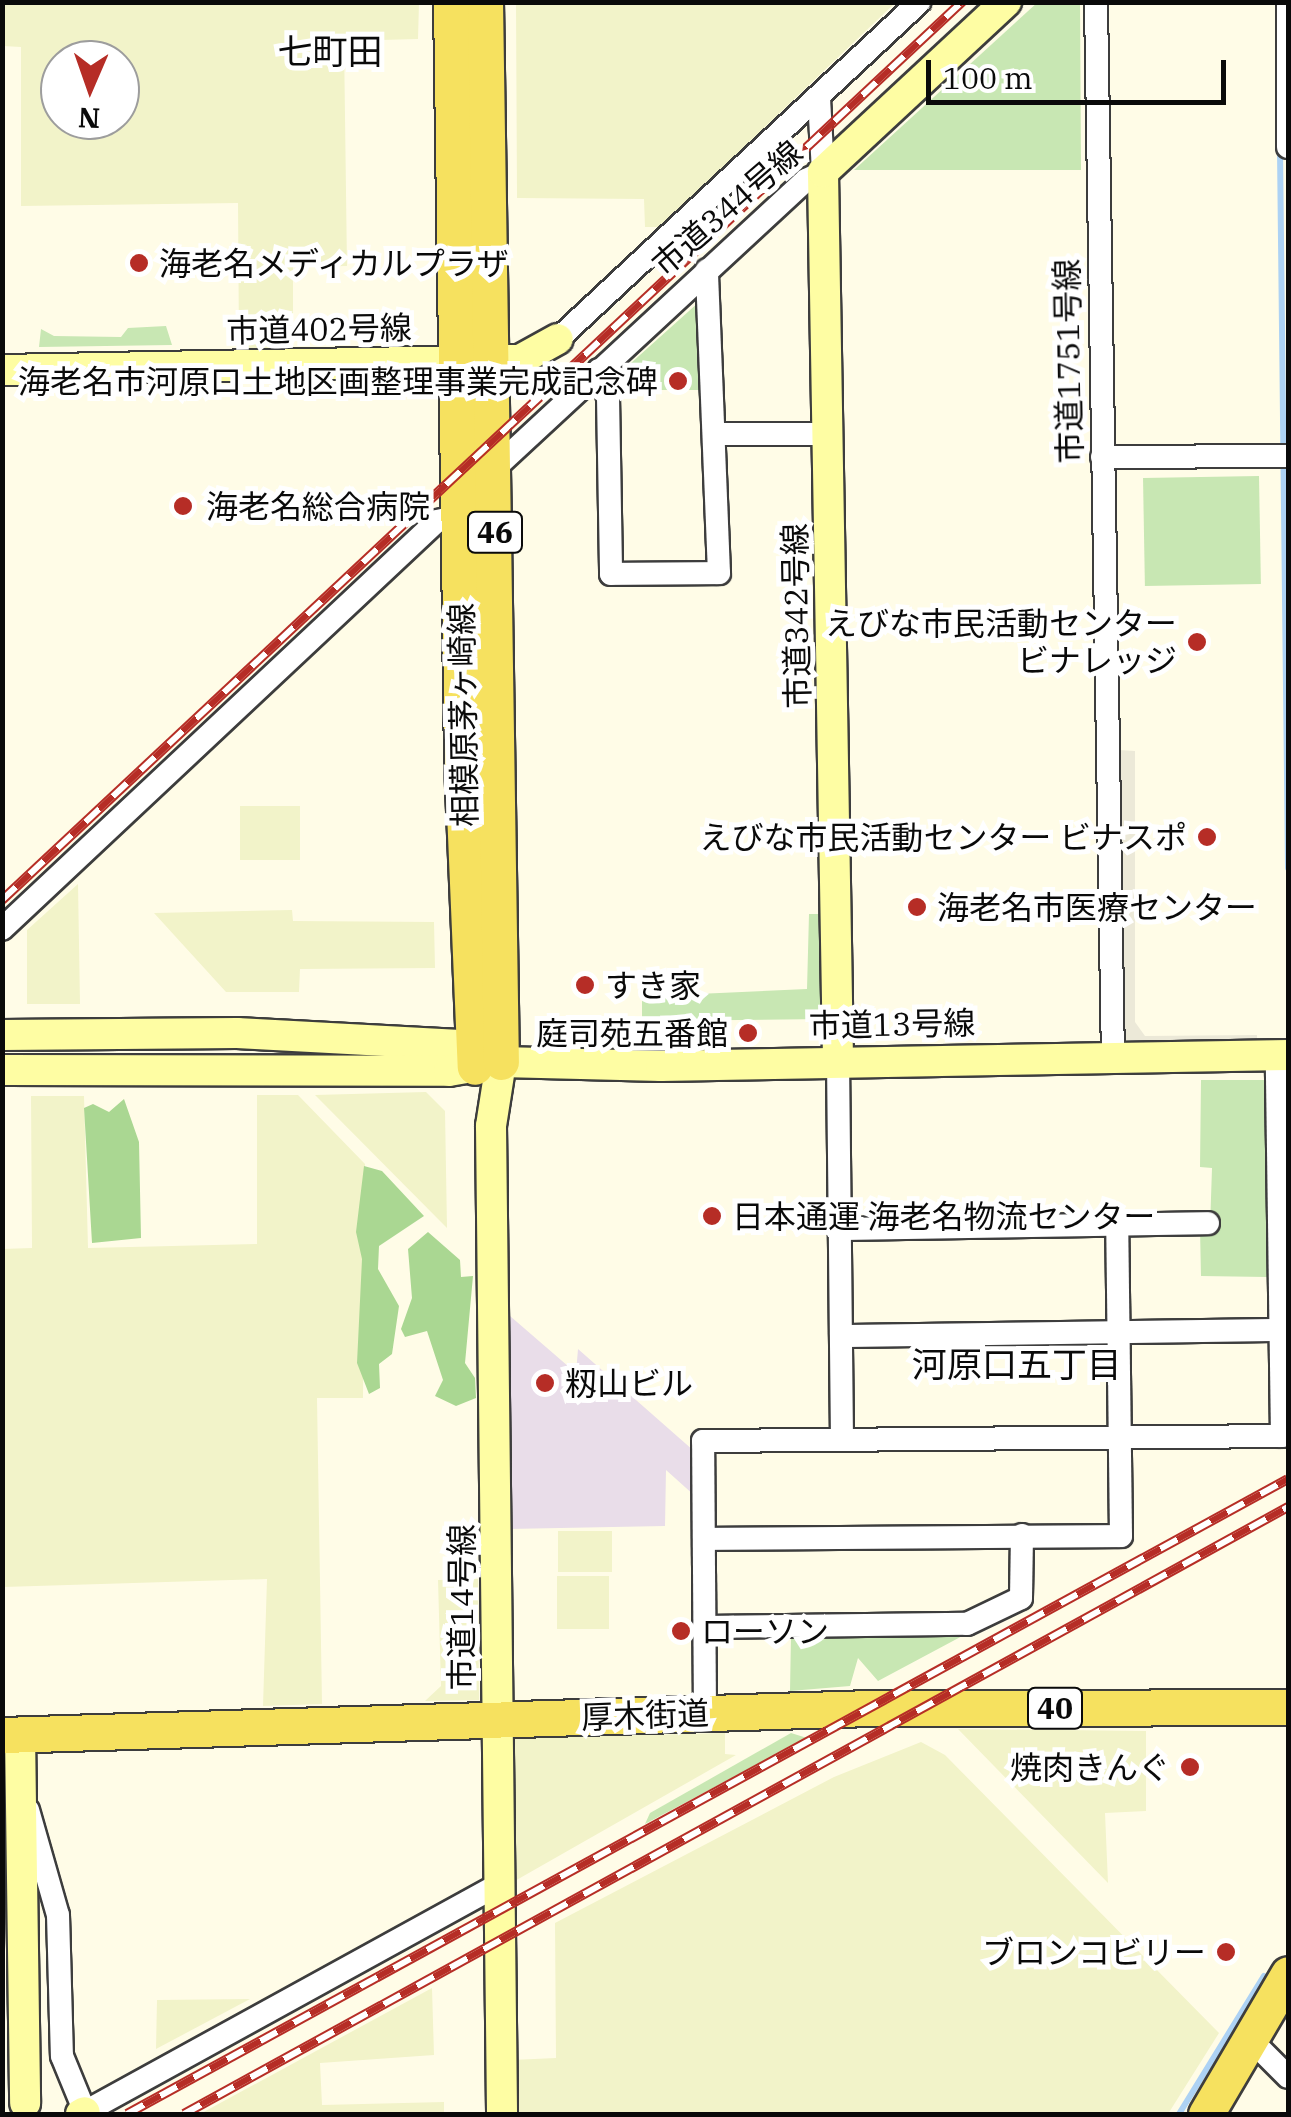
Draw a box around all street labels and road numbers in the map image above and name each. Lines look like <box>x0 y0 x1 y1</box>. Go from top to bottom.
street label: 市道344号線 <box>644 133 810 283</box>
street label: 市道1751号線 <box>1047 258 1089 464</box>
street label: 市道402号線 <box>226 308 412 350</box>
road number: 46 <box>465 507 525 557</box>
street label: 市道342号線 <box>775 523 817 709</box>
street label: 相模原茅ヶ崎線 <box>442 603 484 827</box>
street label: 市道13号線 <box>808 1003 976 1045</box>
street label: 市道14号線 <box>442 1524 480 1690</box>
road number: 40 <box>1025 1683 1085 1733</box>
street label: 厚木街道 <box>580 1694 710 1736</box>

